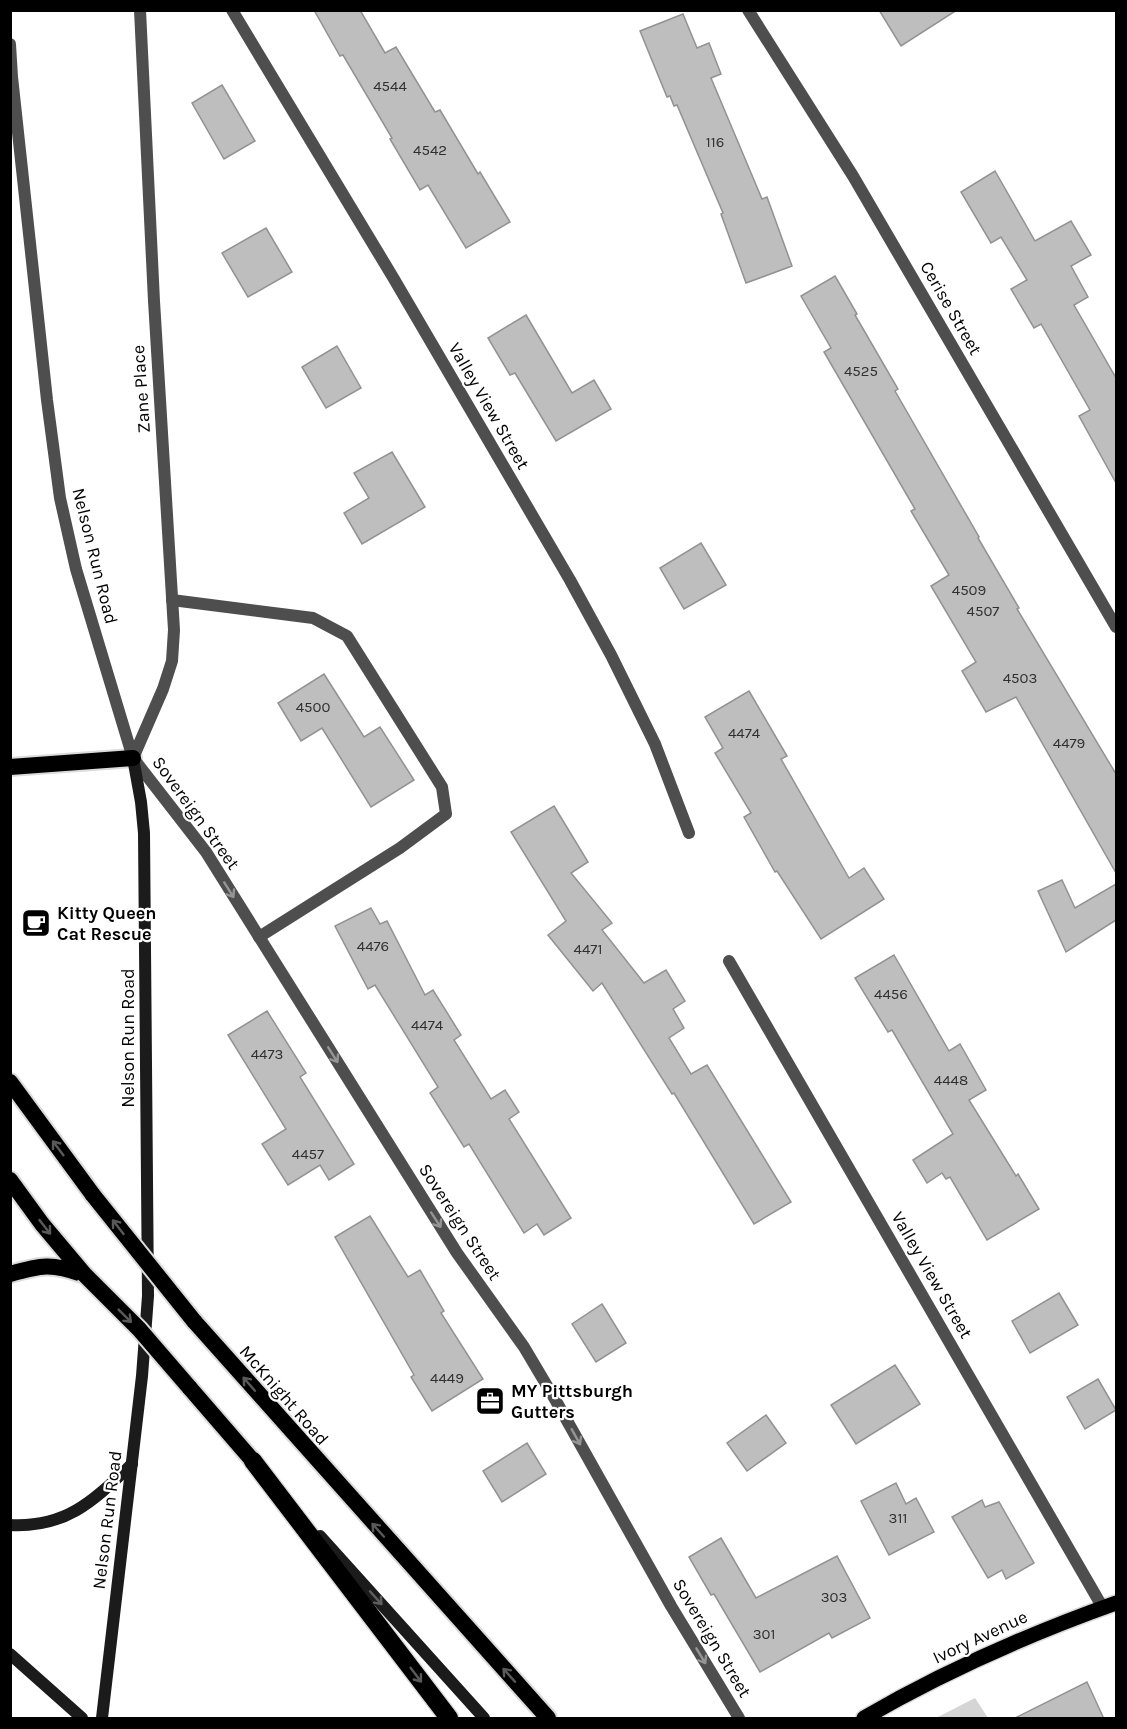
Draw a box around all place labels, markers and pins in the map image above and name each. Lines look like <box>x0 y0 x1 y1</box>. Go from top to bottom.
place label: Kitty Queen Cat Rescue <box>57 902 156 945</box>
cafe icon: Kitty Queen Cat Rescue <box>20 907 52 939</box>
place label: MY Pittsburgh Gutters <box>511 1380 633 1423</box>
office icon: MY Pittsburgh Gutters <box>474 1385 506 1417</box>

